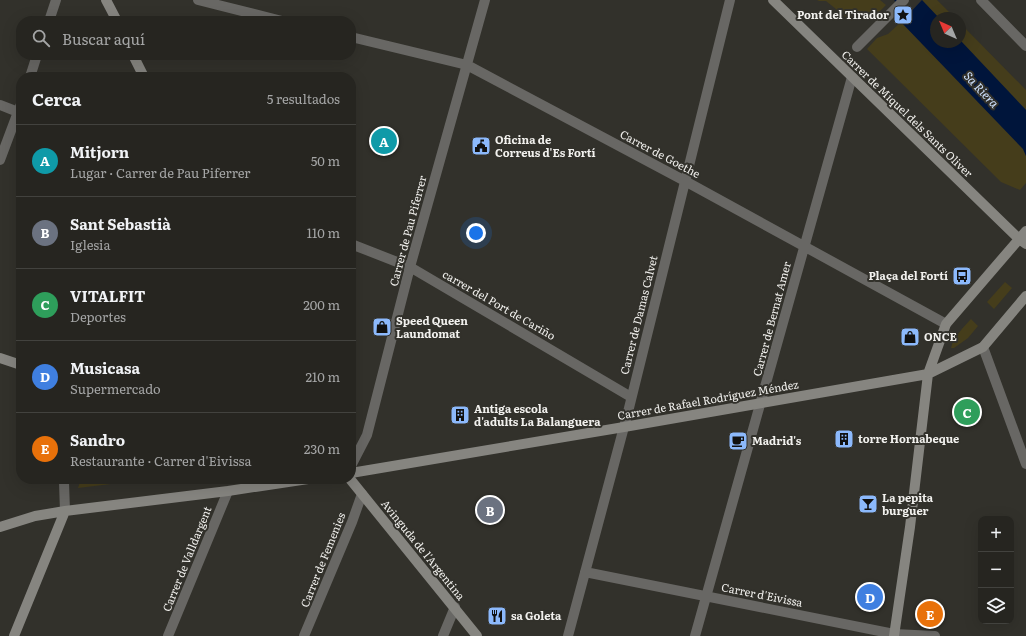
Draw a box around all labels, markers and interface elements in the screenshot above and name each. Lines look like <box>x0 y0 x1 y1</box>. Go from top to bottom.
place icon: Pont del Tirador <box>892 4 914 26</box>
place label: Pont del Tirador <box>797 6 889 22</box>
north arrow <box>930 12 966 48</box>
search box <box>16 16 356 60</box>
icon: search <box>30 27 52 49</box>
text: Buscar aquí <box>62 27 145 50</box>
street label: Carrer de Miquel dels Sants Oliver <box>839 46 977 181</box>
water label: Sa Riera <box>960 67 1003 112</box>
text: Cerca <box>32 86 81 111</box>
text: 5 resultados <box>267 89 340 108</box>
street label: Carrer de Goethe <box>617 125 704 181</box>
pin: A <box>371 126 397 156</box>
place label: Oficina de Correus d'Es Fortí <box>495 131 596 160</box>
public building icon: Oficina de Correus d'Es Fortí <box>470 135 492 157</box>
text: Mitjorn <box>70 140 129 163</box>
text: A <box>40 151 50 170</box>
text: 50 m <box>311 151 340 170</box>
text: Lugar · Carrer de Pau Piferrer <box>70 163 250 182</box>
street label: Carrer de Pau Piferrer <box>385 173 430 288</box>
text: Sant Sebastià <box>70 212 171 235</box>
text: B <box>41 223 49 242</box>
text: 110 m <box>307 223 340 242</box>
your location <box>466 223 486 243</box>
text: Iglesia <box>70 235 110 254</box>
street label: Carrer de Damas Calvet <box>615 253 661 376</box>
street label: Carrer de Bernat Amer <box>748 259 794 378</box>
street label: carrer del Port de Cariño <box>440 265 559 343</box>
bus stop icon: Plaça del Fortí <box>951 265 973 287</box>
place label: Plaça del Fortí <box>868 267 948 283</box>
text: VITALFIT <box>70 284 146 307</box>
text: C <box>40 295 50 314</box>
text: 200 m <box>303 295 340 314</box>
text: Deportes <box>70 307 126 326</box>
place label: Speed Queen Laundomat <box>396 312 468 341</box>
shop icon: Speed Queen Laundomat <box>371 316 393 338</box>
shop icon: ONCE <box>899 326 921 348</box>
place label: ONCE <box>924 328 957 344</box>
text: Musicasa <box>70 356 140 379</box>
text: D <box>40 367 50 386</box>
text: 210 m <box>305 367 340 386</box>
street label: Carrer de Rafael Rodríguez Méndez <box>616 375 800 423</box>
text: Supermercado <box>70 379 161 398</box>
pin: C <box>954 397 980 427</box>
place label: Antiga escola d'adults La Balanguera <box>474 400 601 429</box>
building icon: Antiga escola d'adults La Balanguera <box>449 404 471 426</box>
text: Sandro <box>70 428 125 451</box>
building icon: torre Hornabeque <box>833 428 855 450</box>
cafe icon: Madrid's <box>727 430 749 452</box>
place label: torre Hornabeque <box>858 430 959 446</box>
place label: Madrid's <box>752 432 802 448</box>
text: E <box>41 439 49 458</box>
text: 230 m <box>304 439 340 458</box>
text: Restaurante · Carrer d'Eivissa <box>70 451 251 470</box>
place label: La pepita burguer <box>882 489 934 518</box>
bar icon: La pepita burguer <box>857 493 879 515</box>
pin: B <box>477 495 503 525</box>
street label: Avinguda de l'Argentina <box>378 496 469 603</box>
street label: Carrer de Valldargent <box>158 503 215 614</box>
street label: Carrer de Femenies <box>296 510 348 609</box>
map controls <box>978 516 1014 624</box>
button: + <box>978 516 1014 552</box>
button: − <box>978 552 1014 588</box>
street label: Carrer d'Eivissa <box>720 578 804 610</box>
pin: D <box>857 582 883 612</box>
button: layers <box>978 588 1014 624</box>
pin: E <box>917 599 943 629</box>
restaurant icon: sa Goleta <box>486 605 508 627</box>
place label: sa Goleta <box>511 607 562 623</box>

